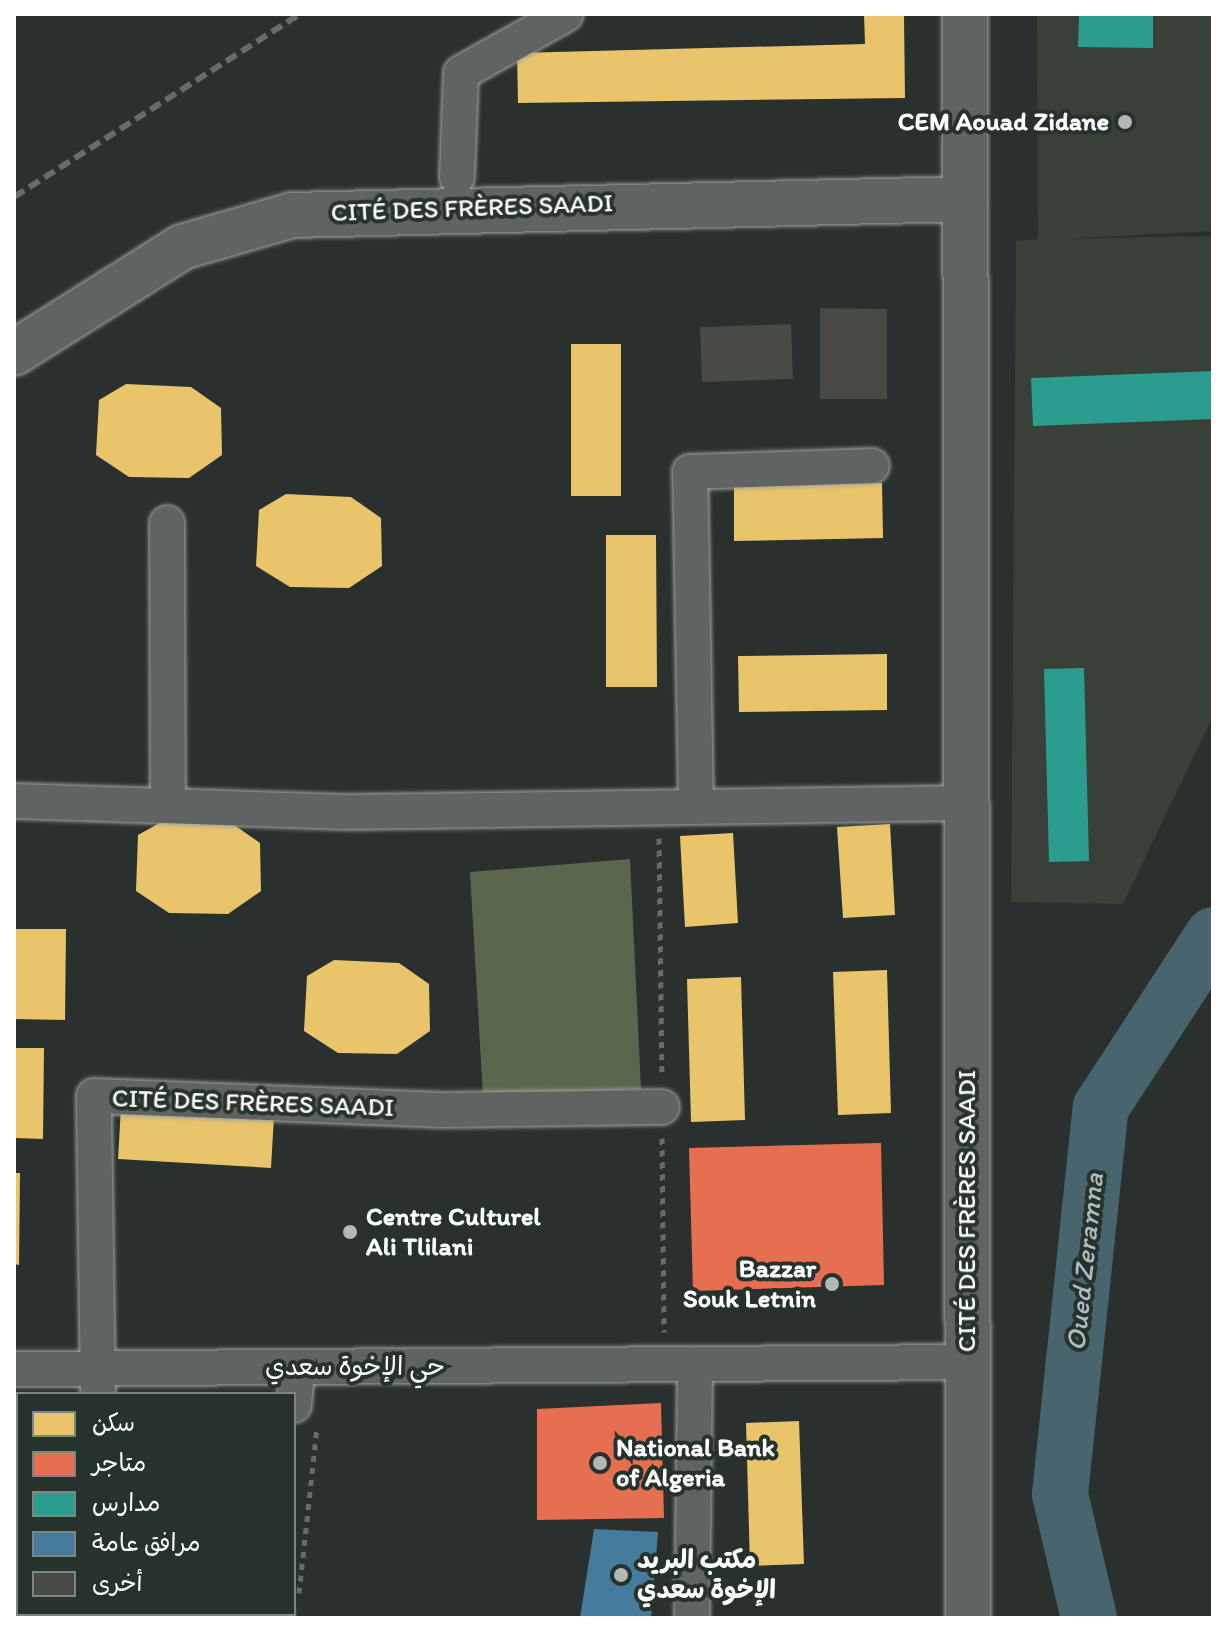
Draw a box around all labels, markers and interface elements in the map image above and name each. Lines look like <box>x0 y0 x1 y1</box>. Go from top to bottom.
place label: CEM Aouad Zidane <box>898 106 1109 138</box>
marker: CEM Aouad Zidane <box>1116 113 1134 131</box>
street label: CITÉ DES FRÈRES SAADI <box>331 187 613 229</box>
street label: CITÉ DES FRÈRES SAADI <box>951 1070 983 1352</box>
street label: CITÉ DES FRÈRES SAADI <box>112 1082 394 1124</box>
water label: Oued Zeramna <box>1058 1172 1110 1352</box>
place label: Centre Culturel Ali Tlilani <box>366 1201 540 1262</box>
marker: Centre Culturel Ali Tlilani <box>341 1223 359 1241</box>
place label: Bazzar Souk Letnin <box>684 1253 816 1314</box>
marker: Bazzar Souk Letnin <box>823 1275 841 1293</box>
street label: حي الإخوة سعدي <box>265 1351 445 1383</box>
legend <box>16 1392 296 1616</box>
text: سكن <box>92 1408 135 1437</box>
place label: National Bank of Algeria <box>616 1432 776 1494</box>
text: متاجر <box>92 1448 146 1477</box>
marker: National Bank of Algeria <box>591 1454 609 1472</box>
text: مدارس <box>92 1488 160 1517</box>
text: مرافق عامة <box>92 1528 200 1557</box>
place label: مكتب البريد الإخوة سعدي <box>637 1544 776 1606</box>
marker: مكتب البريد الإخوة سعدي <box>612 1566 630 1584</box>
text: أخرى <box>92 1568 143 1597</box>

